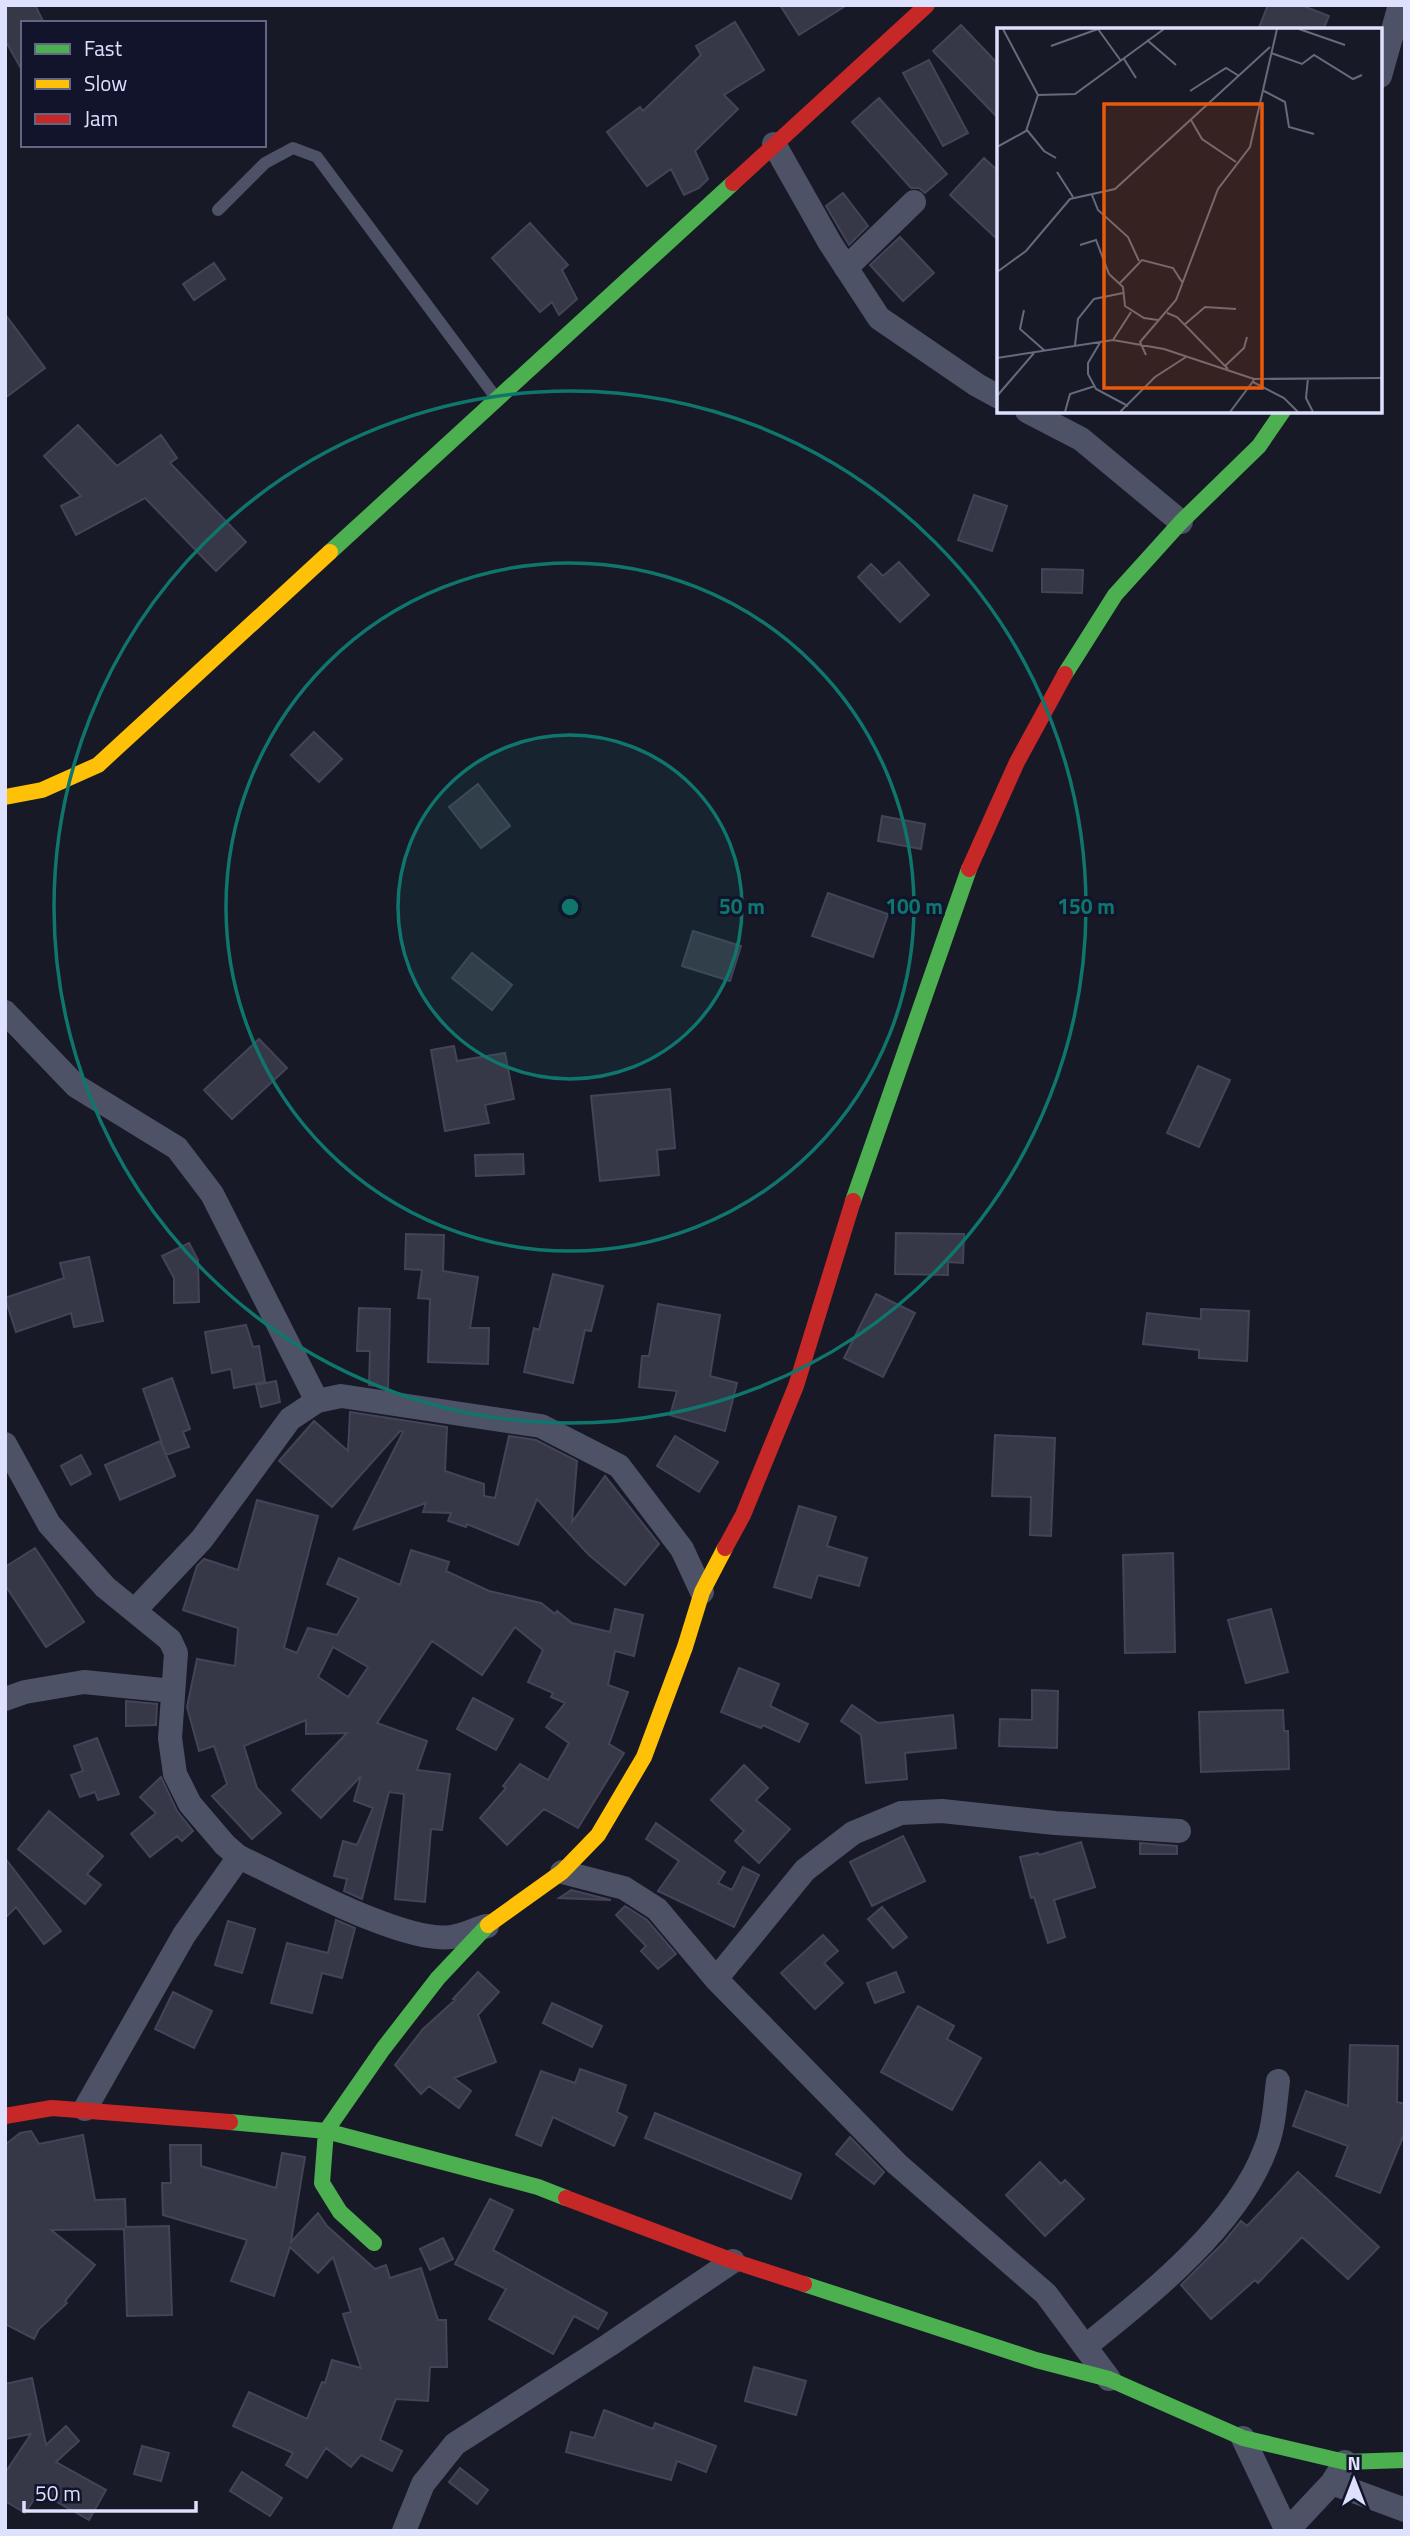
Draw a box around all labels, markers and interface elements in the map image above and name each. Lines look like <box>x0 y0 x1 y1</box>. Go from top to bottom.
legend <box>21 21 266 147</box>
inset map <box>997 28 1382 413</box>
text: Fast <box>84 32 123 64</box>
text: Slow <box>84 67 127 99</box>
text: Jam <box>84 102 118 134</box>
text: 50 m <box>719 890 765 922</box>
text: 100 m <box>885 890 943 922</box>
text: 150 m <box>1057 890 1115 922</box>
centre of rings <box>558 895 582 919</box>
north arrow <box>1319 2445 1389 2515</box>
text: N <box>1347 2448 1361 2477</box>
scale bar <box>24 2470 196 2514</box>
text: 50 m <box>35 2477 81 2509</box>

